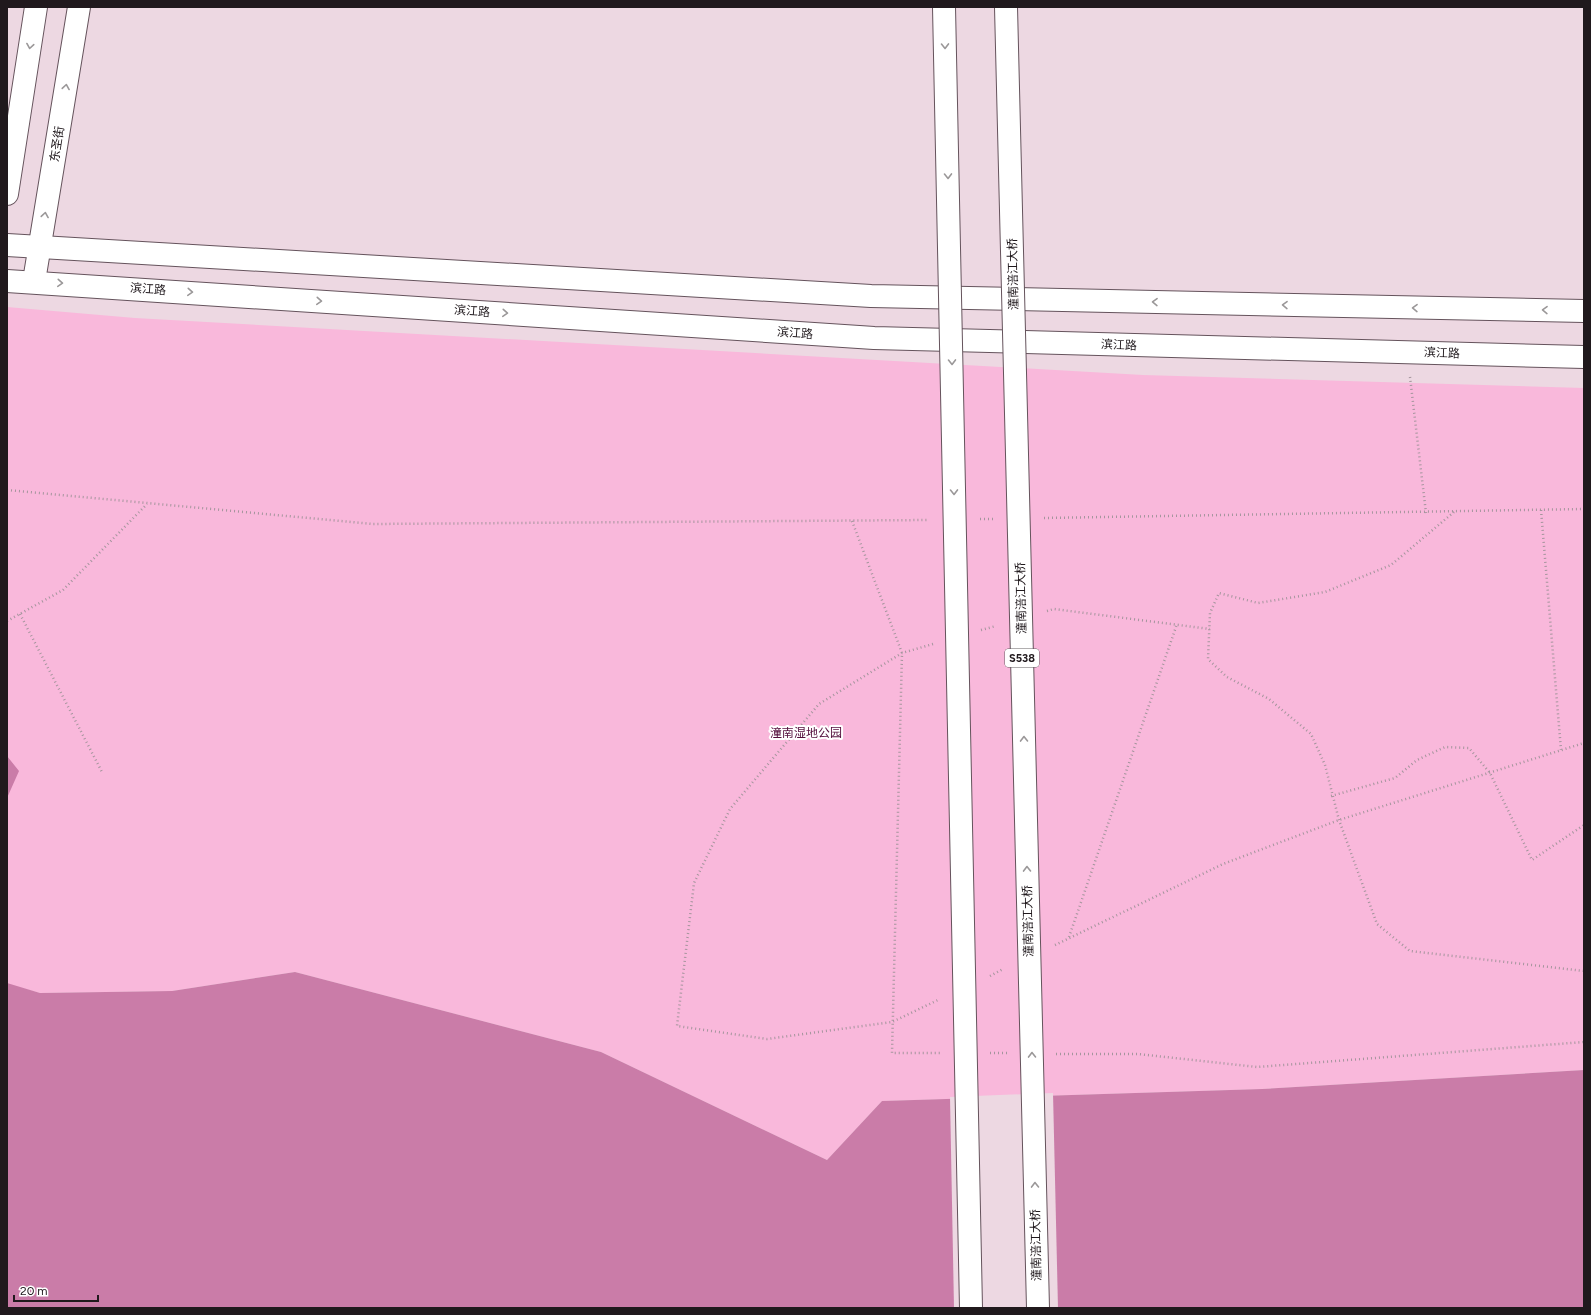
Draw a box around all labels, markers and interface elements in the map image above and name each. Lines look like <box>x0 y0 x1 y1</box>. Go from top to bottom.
one-way arrow <box>26 42 35 49</box>
one-way arrow <box>941 43 949 49</box>
one-way arrow <box>61 84 70 90</box>
street label: 东圣街 <box>47 125 67 163</box>
one-way arrow <box>944 173 952 179</box>
one-way arrow <box>40 212 49 218</box>
street label: 潼南涪江大桥 <box>1005 238 1021 310</box>
one-way arrow <box>57 279 63 288</box>
street label: 滨江路 <box>130 281 166 297</box>
one-way arrow <box>187 287 193 296</box>
one-way arrow <box>316 296 322 305</box>
one-way arrow <box>1152 298 1158 306</box>
one-way arrow <box>1282 301 1288 309</box>
street label: 滨江路 <box>454 303 490 319</box>
one-way arrow <box>1412 304 1418 312</box>
one-way arrow <box>1542 306 1548 315</box>
one-way arrow <box>502 309 508 318</box>
street label: 滨江路 <box>777 325 813 341</box>
street label: 滨江路 <box>1101 337 1137 353</box>
street label: 滨江路 <box>1424 345 1460 361</box>
one-way arrow <box>948 359 956 365</box>
one-way arrow <box>950 489 959 495</box>
street label: 潼南涪江大桥 <box>1013 562 1029 634</box>
road number: S538 <box>1005 649 1039 667</box>
park label: 潼南湿地公园 <box>770 726 842 740</box>
one-way arrow <box>1020 736 1028 742</box>
one-way arrow <box>1023 866 1031 872</box>
street label: 潼南涪江大桥 <box>1020 885 1036 957</box>
one-way arrow <box>1027 1052 1036 1058</box>
one-way arrow <box>1031 1182 1039 1188</box>
street label: 潼南涪江大桥 <box>1028 1209 1044 1281</box>
scale bar <box>14 1277 98 1303</box>
text: 20 m <box>20 1284 48 1298</box>

